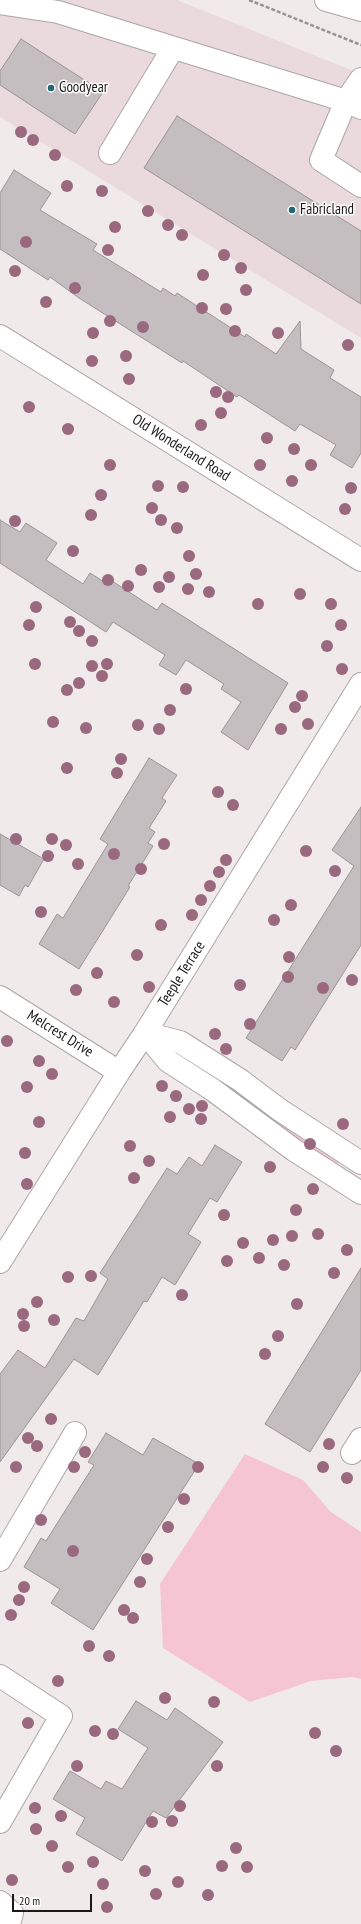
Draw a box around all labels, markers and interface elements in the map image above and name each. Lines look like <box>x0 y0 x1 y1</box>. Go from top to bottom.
place label: Goodyear <box>59 79 108 97</box>
marker: Goodyear <box>46 83 56 93</box>
place label: Fabricland <box>300 201 354 219</box>
marker: Fabricland <box>287 205 297 215</box>
street label: Old Wonderland Road <box>129 411 233 485</box>
street label: Teeple Terrace <box>155 938 209 1010</box>
street label: Melcrest Drive <box>24 1007 96 1061</box>
scale bar <box>14 1886 94 1912</box>
text: 20 m <box>19 1893 40 1908</box>

